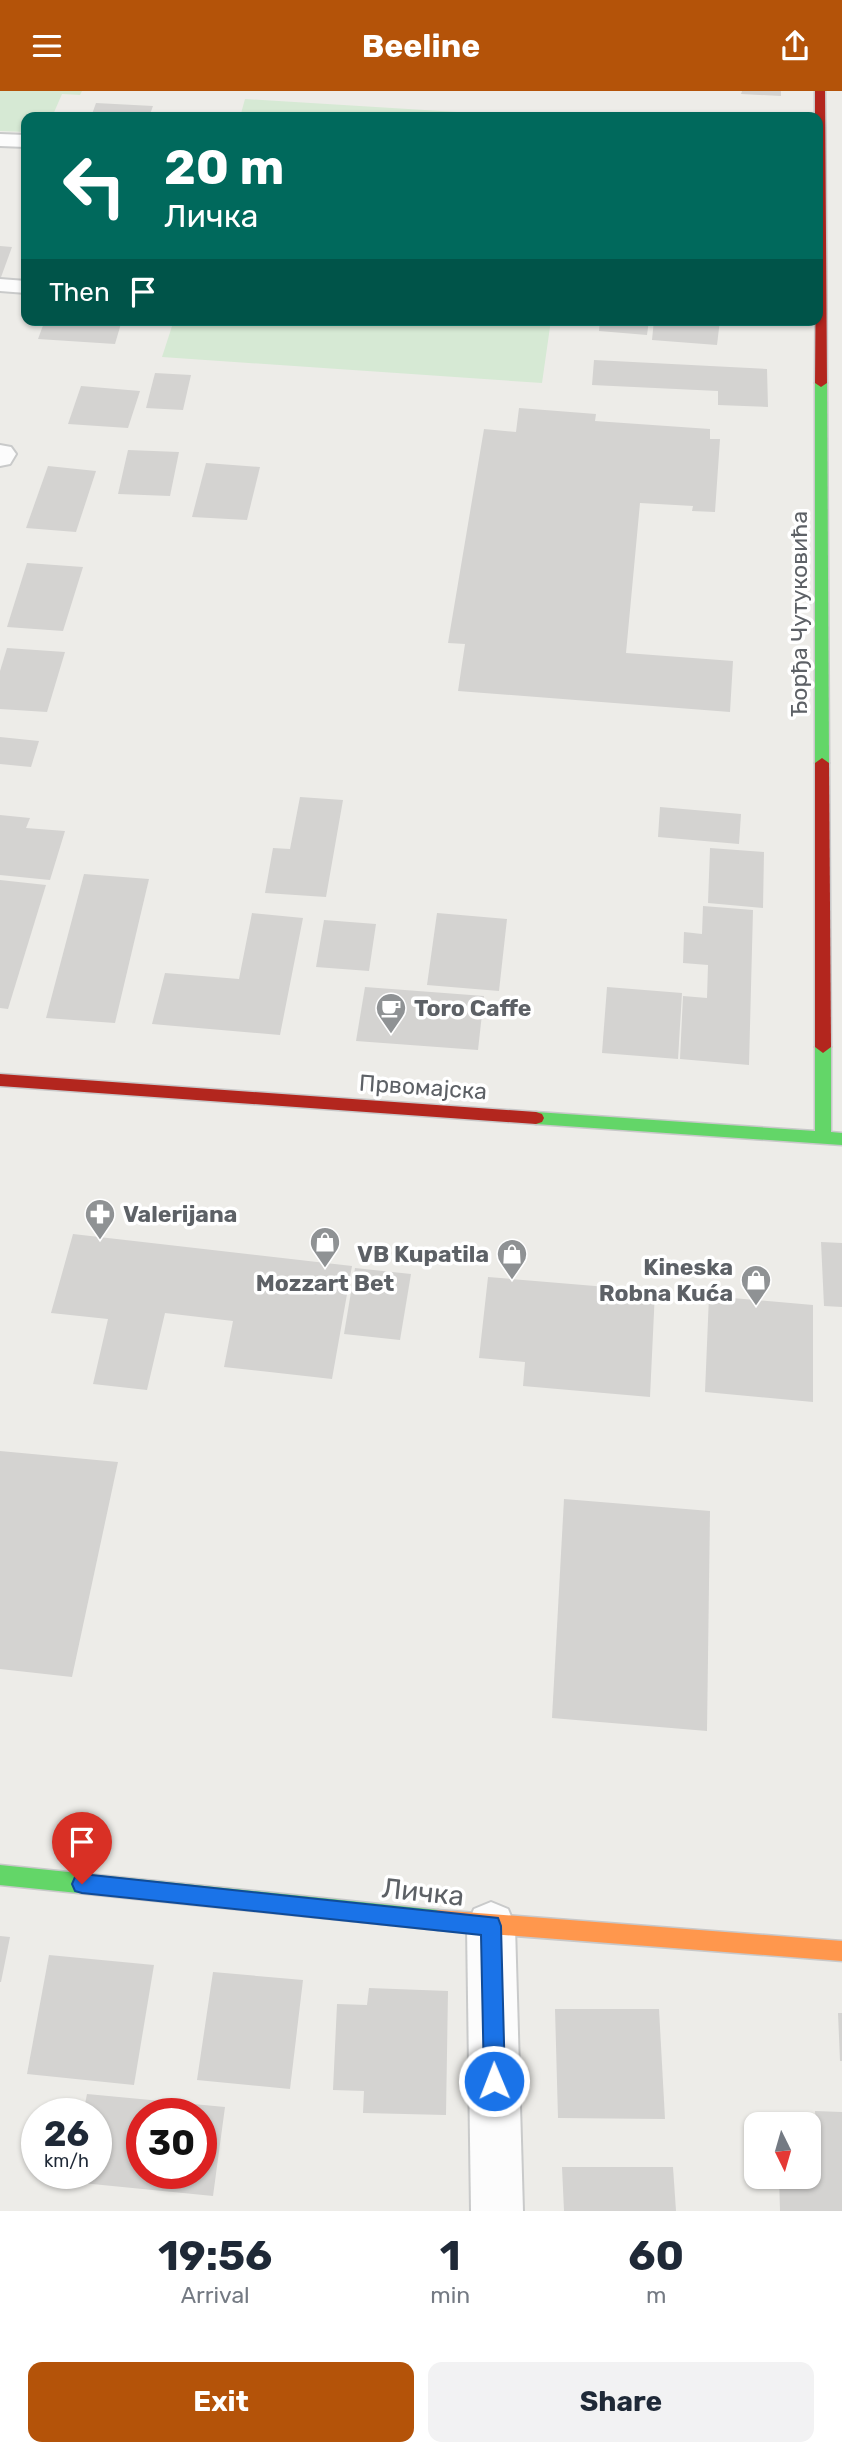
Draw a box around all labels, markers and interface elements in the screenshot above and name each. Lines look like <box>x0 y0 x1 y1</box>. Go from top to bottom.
icon: menu <box>28 27 66 65</box>
text: Beeline <box>362 27 480 65</box>
icon: share <box>776 27 814 65</box>
text: 20 m <box>164 138 285 196</box>
icon: left <box>49 140 140 231</box>
text: Личка <box>164 197 258 235</box>
icon: arrive <box>124 273 162 311</box>
text: Then <box>49 277 110 308</box>
street label: Ђорђа Чутуковића <box>785 511 813 717</box>
cafe icon: Toro Caffe <box>374 991 408 1035</box>
place label: Toro Caffe <box>414 994 531 1022</box>
street label: Првомајска <box>358 1069 488 1105</box>
pharmacy icon: Valerijana <box>83 1197 117 1241</box>
place label: Valerijana <box>123 1200 237 1228</box>
shop icon: Mozzart Bet <box>308 1225 342 1269</box>
shop icon: VB Kupatila <box>495 1237 529 1281</box>
place label: VB Kupatila <box>357 1240 489 1268</box>
place label: Kineska Robna Kuća <box>599 1253 733 1307</box>
shop icon: Kineska Robna Kuća <box>739 1263 773 1307</box>
place label: Mozzart Bet <box>256 1269 395 1297</box>
pin <box>52 1812 112 1884</box>
icon: arrive <box>63 1823 101 1861</box>
street label: Личка <box>380 1871 466 1913</box>
position arrow <box>457 2044 531 2118</box>
speed limit sign: 30 <box>126 2098 217 2189</box>
north arrow <box>744 2112 821 2189</box>
map controls <box>744 2112 821 2189</box>
text: 26 <box>44 2113 89 2155</box>
text: km/h <box>44 2150 89 2172</box>
text: 19:56 <box>158 2231 272 2281</box>
text: 1 <box>440 2231 461 2281</box>
text: 60 <box>628 2231 684 2281</box>
text: Arrival <box>181 2281 250 2309</box>
text: min <box>430 2281 470 2309</box>
text: m <box>646 2281 666 2309</box>
button: Exit <box>28 2362 414 2442</box>
button: Share <box>428 2362 814 2442</box>

